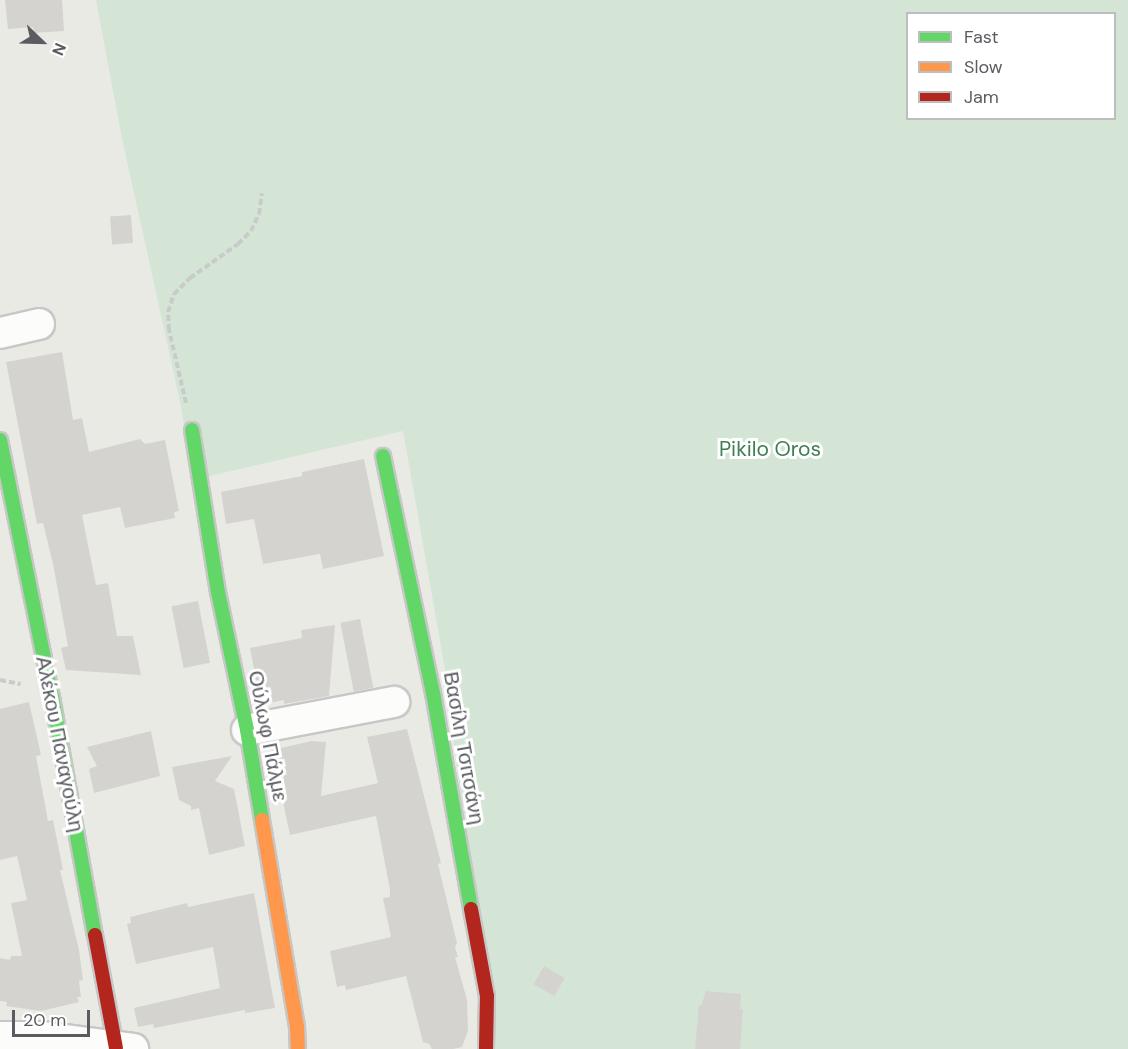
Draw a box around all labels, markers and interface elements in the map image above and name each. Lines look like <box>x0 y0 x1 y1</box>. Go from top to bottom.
north arrow <box>12 12 72 72</box>
legend <box>906 12 1116 120</box>
text: Fast <box>964 25 999 49</box>
text: N <box>47 40 71 59</box>
text: Slow <box>964 55 1003 79</box>
text: Jam <box>964 85 999 109</box>
park label: Pikilo Oros <box>719 436 821 462</box>
street label: Αλέκου Παναγούλη <box>31 654 89 834</box>
street label: Ούλωφ Πάλμε <box>243 668 293 804</box>
street label: Βασίλη Τσιτσάνη <box>438 670 490 826</box>
scale bar <box>15 998 93 1036</box>
text: 20 m <box>23 1008 66 1032</box>

